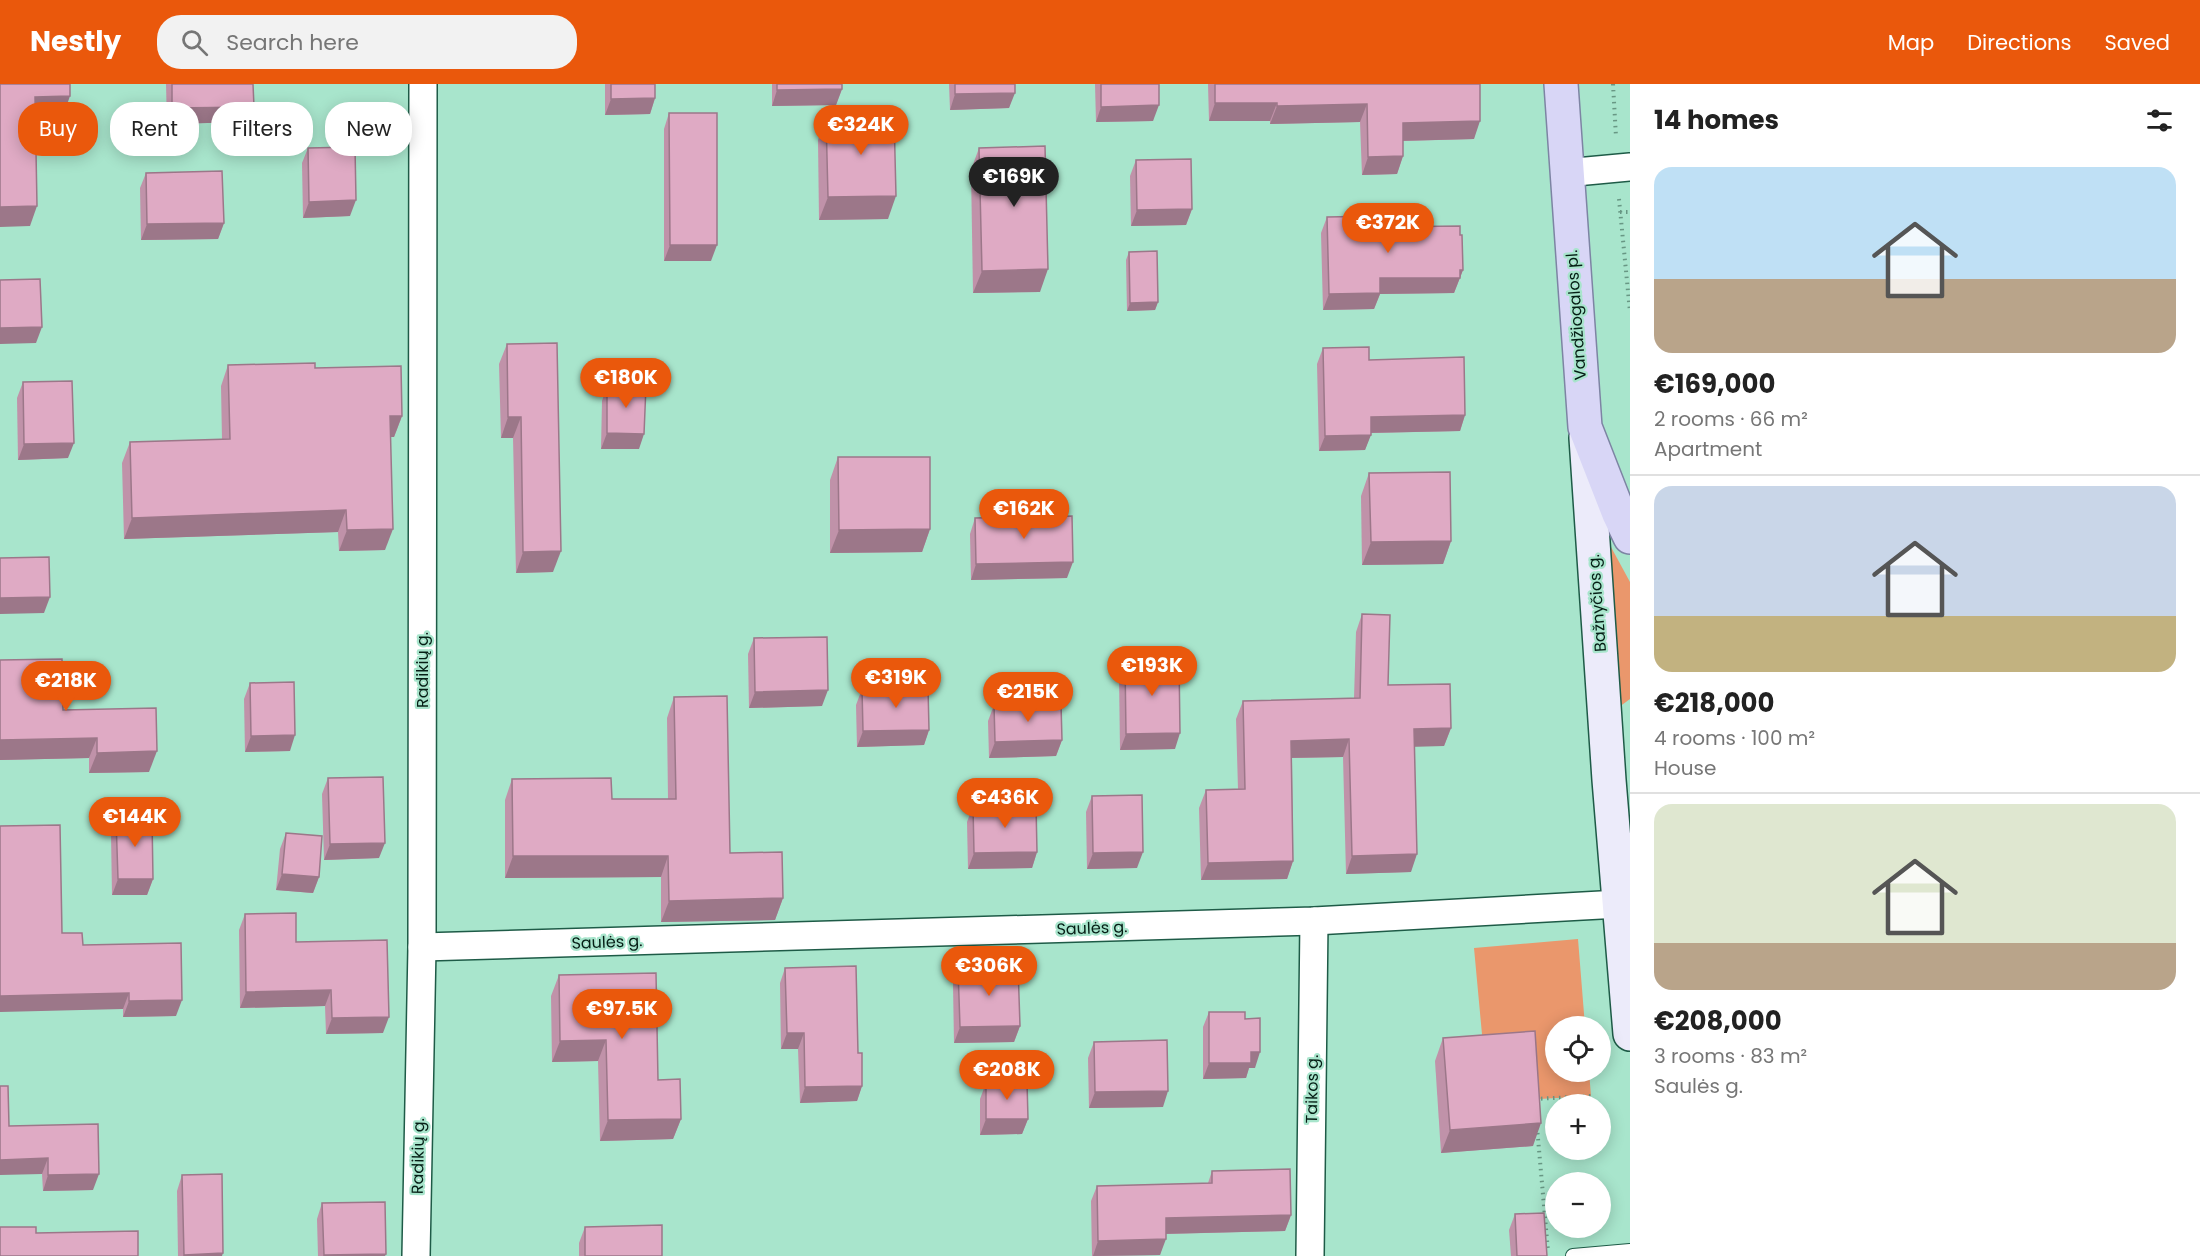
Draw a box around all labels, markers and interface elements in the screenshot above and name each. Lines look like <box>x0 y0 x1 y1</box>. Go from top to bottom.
search box <box>157 15 577 69</box>
text: Nestly <box>30 22 121 61</box>
icon: search <box>178 26 211 59</box>
text: Search here <box>226 27 359 58</box>
text: Map <box>1888 28 1934 57</box>
text: Directions <box>1967 28 2071 57</box>
text: Saved <box>2104 28 2170 57</box>
chip: Buy <box>18 102 98 156</box>
chip: Rent <box>110 102 199 156</box>
chip: Filters <box>211 102 313 156</box>
chip: New <box>325 102 412 156</box>
text: 14 homes <box>1654 102 1779 138</box>
icon: filters <box>2143 104 2176 137</box>
pin: €324K <box>819 105 903 156</box>
text: €324K <box>828 110 894 138</box>
pin: €169K <box>972 157 1056 208</box>
text: €169K <box>983 162 1045 190</box>
pin: €372K <box>1346 203 1430 254</box>
icon: home <box>1861 206 1969 314</box>
text: €372K <box>1356 208 1420 236</box>
street label: Vandžiogalos pl. <box>1560 249 1592 381</box>
pin: €180K <box>584 358 668 409</box>
text: €180K <box>594 363 658 391</box>
text: €169,000 <box>1654 366 1775 402</box>
text: 2 rooms · 66 m² <box>1654 405 1808 433</box>
text: Apartment <box>1654 435 1762 463</box>
pin: €162K <box>982 489 1066 540</box>
text: €162K <box>993 494 1055 522</box>
icon: home <box>1861 525 1969 633</box>
street label: Bažnyčios g. <box>1582 553 1612 653</box>
street label: Radikių g. <box>411 632 434 708</box>
pin: €193K <box>1110 646 1194 697</box>
text: €193K <box>1121 651 1183 679</box>
pin: €319K <box>854 658 938 709</box>
pin: €218K <box>24 661 108 712</box>
text: €319K <box>865 663 927 691</box>
text: €218K <box>35 666 97 694</box>
pin: €215K <box>986 672 1070 723</box>
text: €215K <box>997 677 1059 705</box>
text: €218,000 <box>1654 685 1774 721</box>
text: 4 rooms · 100 m² <box>1654 724 1815 752</box>
text: House <box>1654 754 1716 782</box>
pin: €436K <box>963 778 1047 829</box>
text: €436K <box>971 783 1039 811</box>
pin: €144K <box>93 797 177 848</box>
text: €144K <box>103 802 167 830</box>
icon: home <box>1861 843 1969 951</box>
street label: Saulės g. <box>1056 915 1128 941</box>
street label: Saulės g. <box>571 929 643 955</box>
pin: €306K <box>947 946 1031 997</box>
text: €306K <box>955 951 1023 979</box>
pin: €97.5K <box>573 989 671 1040</box>
text: €97.5K <box>586 994 658 1022</box>
text: €208,000 <box>1654 1003 1782 1039</box>
map controls <box>1545 1016 1611 1238</box>
button: locate <box>1545 1016 1611 1082</box>
text: 3 rooms · 83 m² <box>1654 1042 1807 1070</box>
pin: €208K <box>965 1050 1049 1101</box>
street label: Taikos g. <box>1300 1054 1324 1124</box>
text: €208K <box>973 1055 1041 1083</box>
text: Saulės g. <box>1654 1072 1743 1100</box>
button: + <box>1545 1094 1611 1160</box>
street label: Radikių g. <box>406 1118 430 1194</box>
button: − <box>1545 1172 1611 1238</box>

